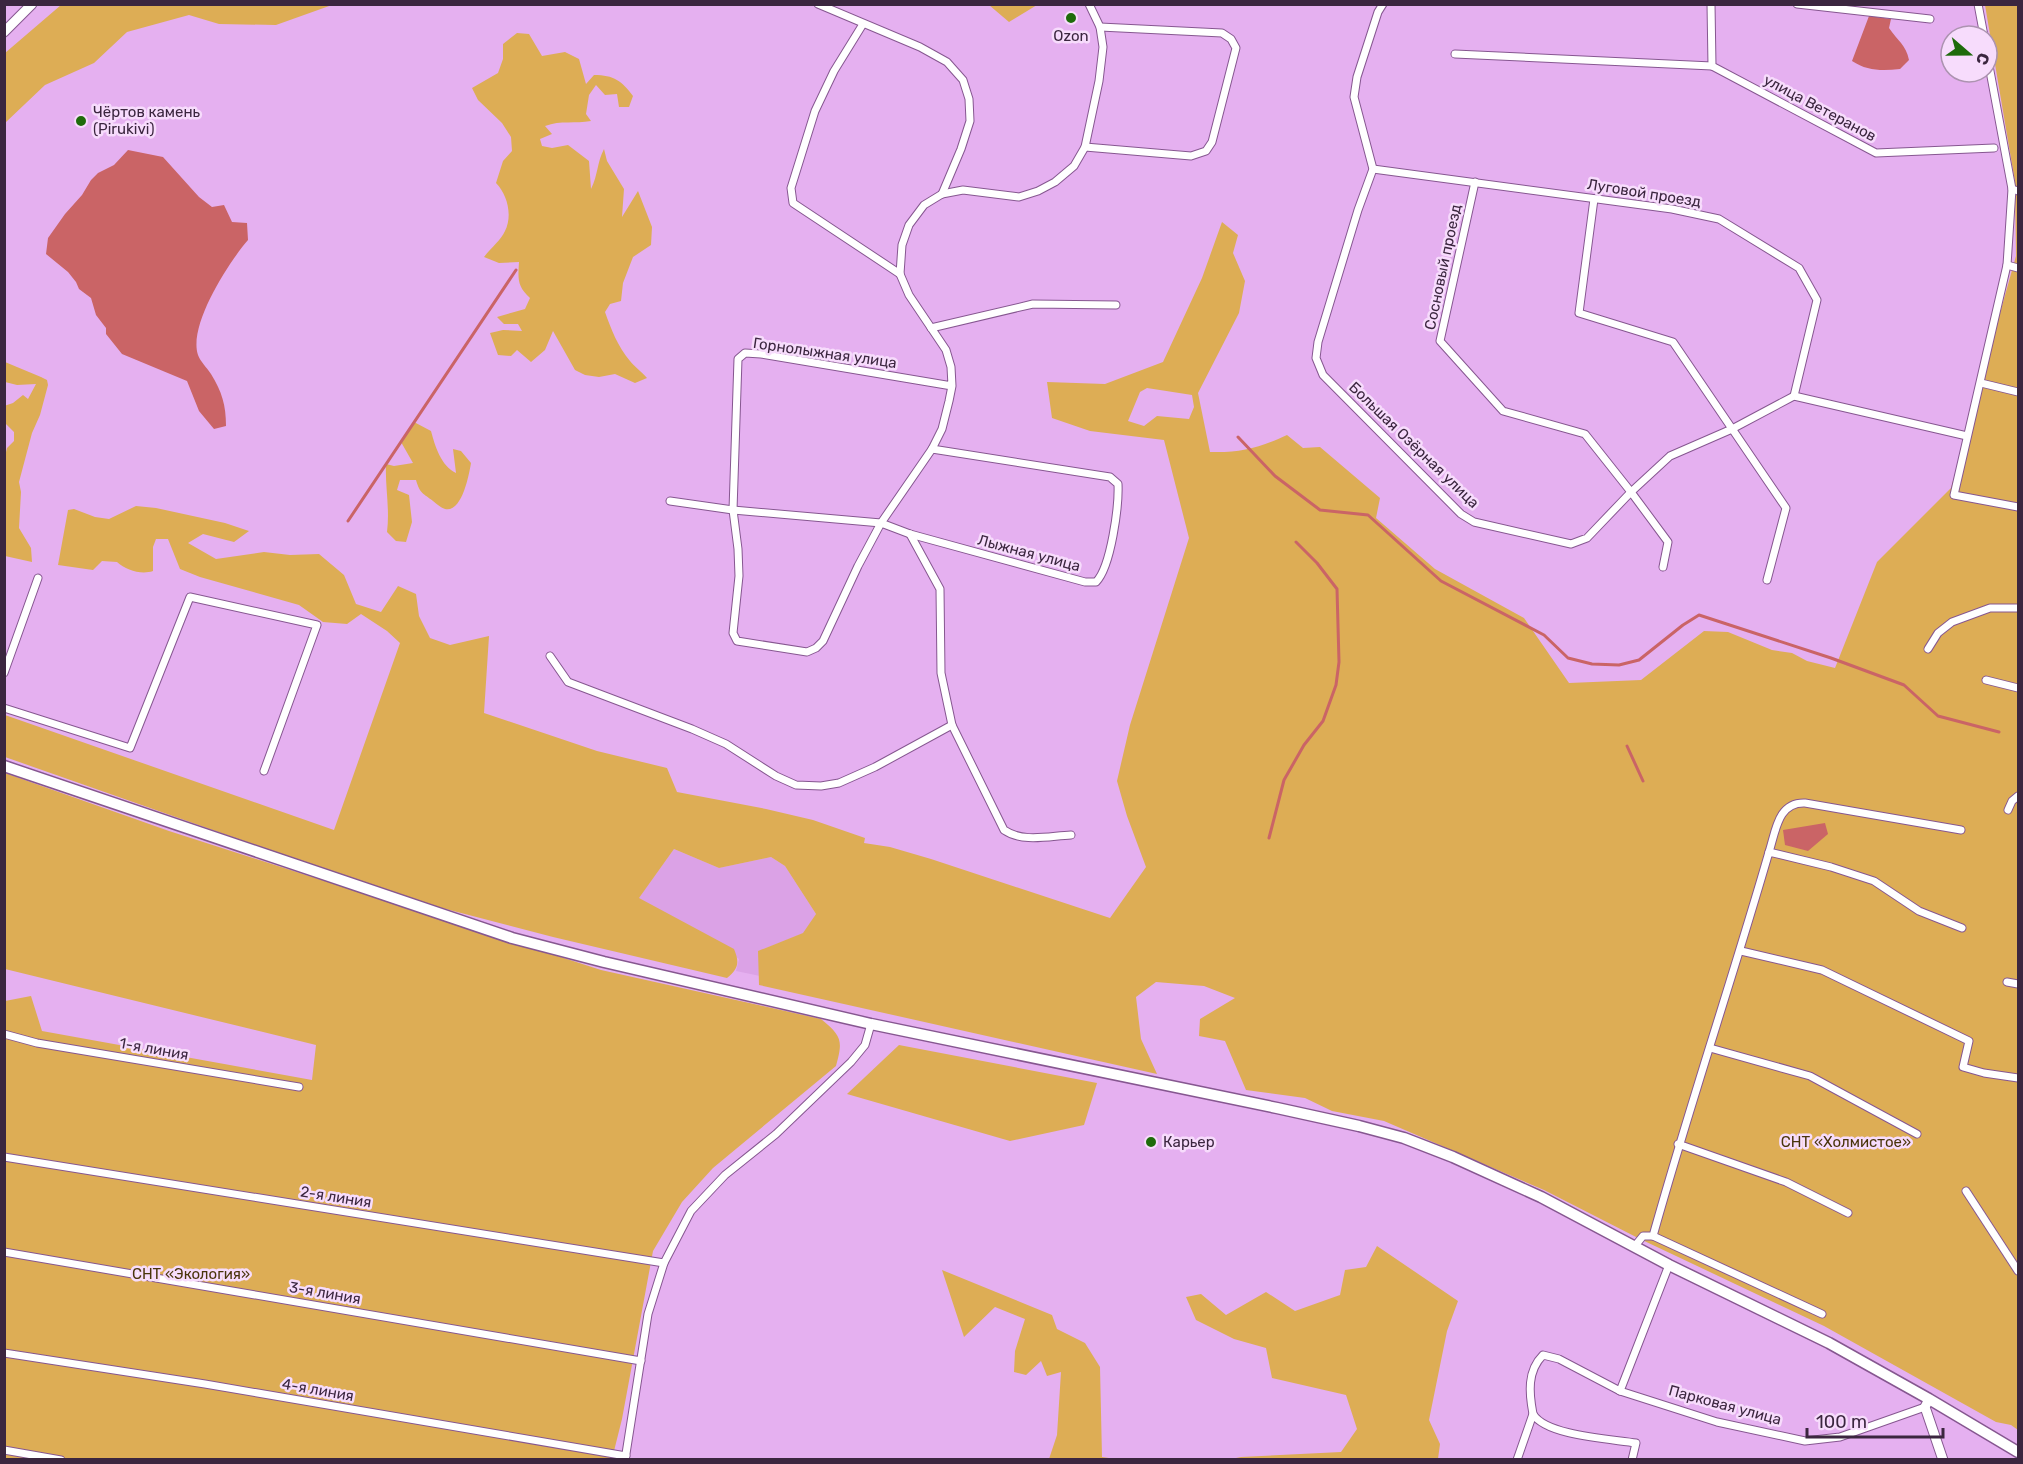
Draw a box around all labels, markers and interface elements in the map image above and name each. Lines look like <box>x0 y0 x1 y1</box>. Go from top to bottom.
marker: Ozon <box>1064 11 1078 25</box>
north arrow <box>1939 24 1999 84</box>
place label: Ozon <box>1053 27 1089 45</box>
text: С <box>1972 50 1993 67</box>
street label: улица Ветеранов <box>1761 71 1879 145</box>
place label: Чёртов камень (Pirukivi) <box>93 103 201 138</box>
marker: Чёртов камень (Pirukivi) <box>74 114 88 128</box>
street label: Луговой проезд <box>1586 175 1702 211</box>
street label: Сосновый проезд <box>1421 203 1465 331</box>
street label: Горнолыжная улица <box>752 334 898 372</box>
street label: Большая Озёрная улица <box>1345 378 1483 512</box>
street label: Лыжная улица <box>976 531 1082 575</box>
street label: 1-я линия <box>118 1034 190 1064</box>
place label: Карьер <box>1163 1133 1215 1151</box>
park label: СНТ «Холмистое» <box>1781 1133 1911 1151</box>
marker: Карьер <box>1144 1135 1158 1149</box>
street label: 2-я линия <box>299 1182 373 1212</box>
park label: СНТ «Экология» <box>132 1265 250 1283</box>
street label: 3-я линия <box>288 1278 362 1308</box>
street label: 4-я линия <box>281 1375 355 1405</box>
street label: Парковая улица <box>1667 1381 1783 1429</box>
scale bar <box>1807 1401 1944 1439</box>
text: 100 m <box>1816 1411 1867 1433</box>

